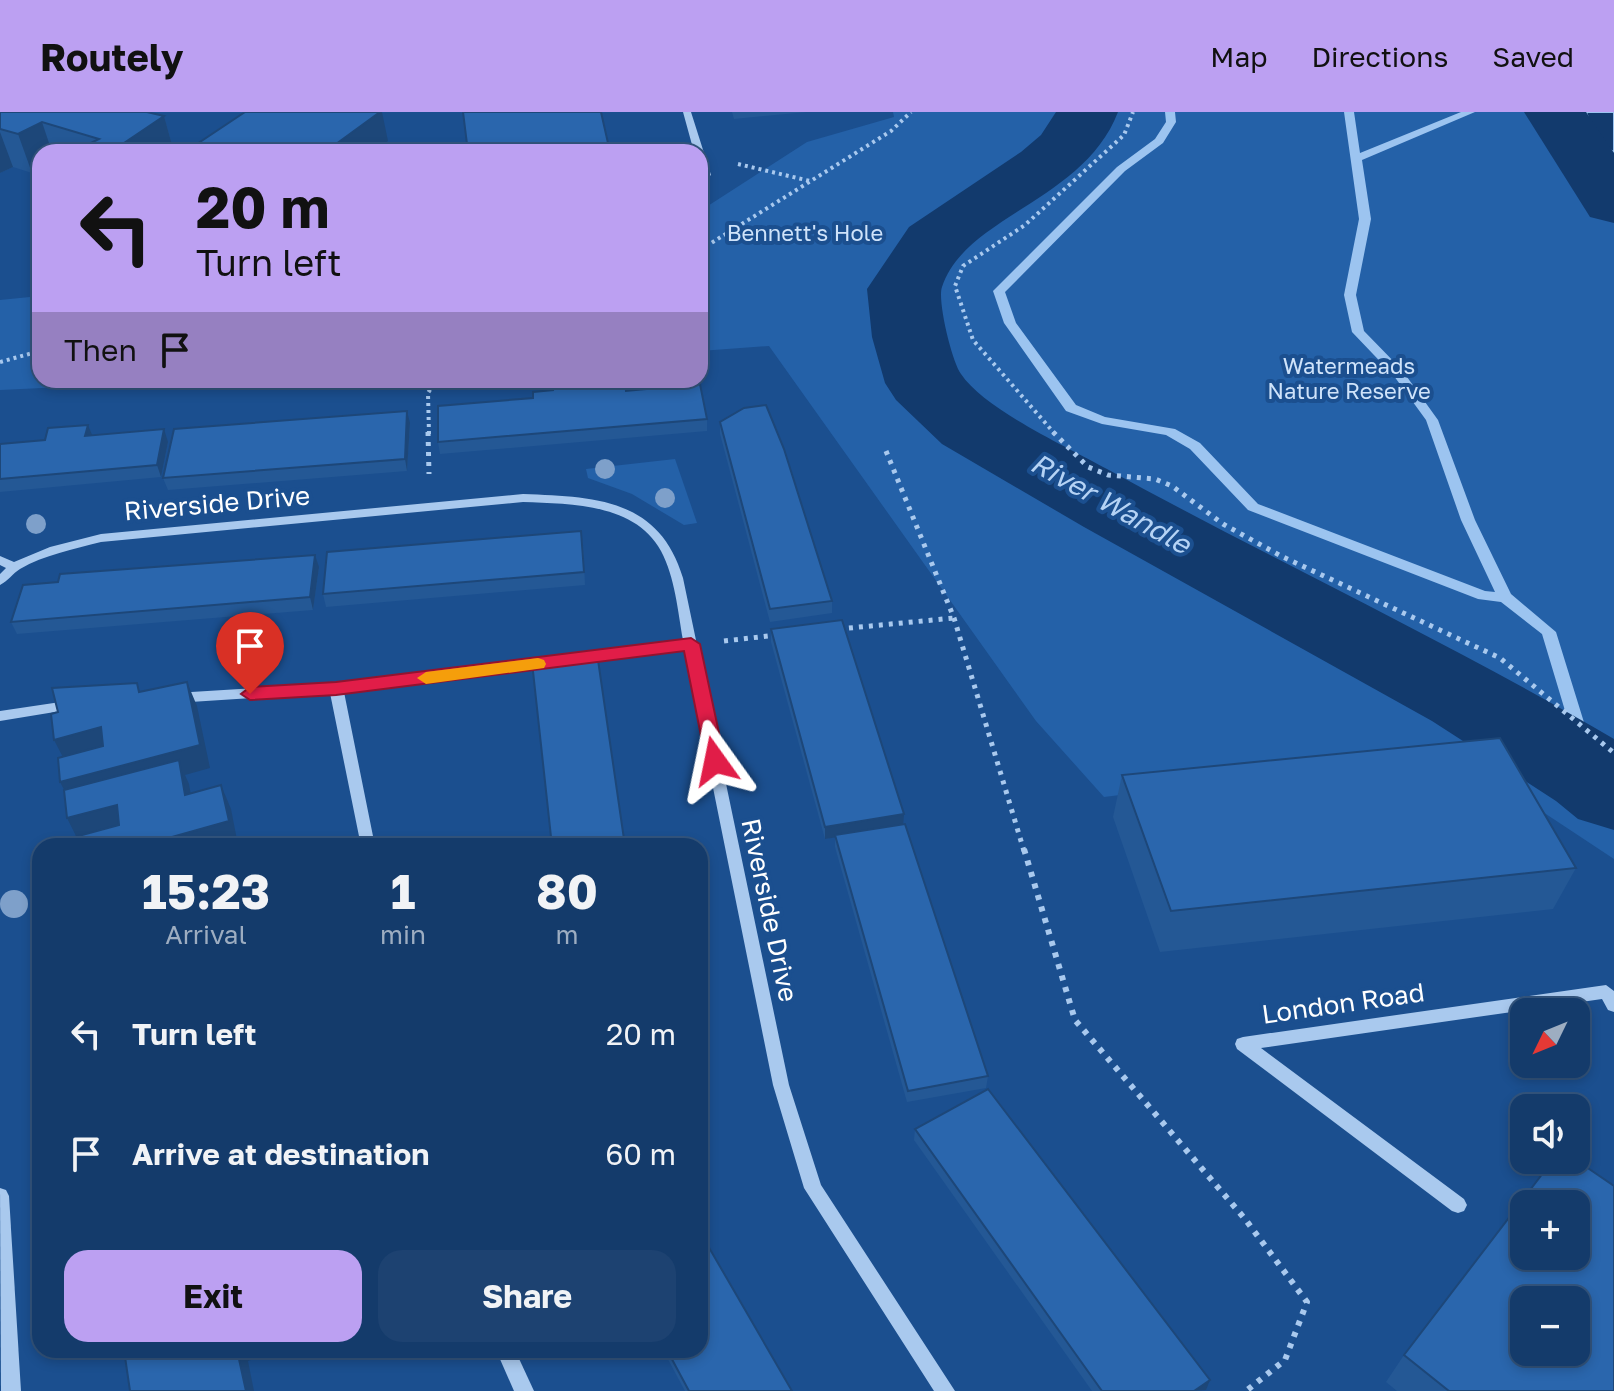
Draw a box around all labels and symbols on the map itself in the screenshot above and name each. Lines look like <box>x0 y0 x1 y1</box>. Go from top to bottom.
park label: Bennett's Hole <box>727 219 883 246</box>
park label: Watermeads Nature Reserve <box>1267 352 1431 404</box>
water label: River Wandle <box>1026 446 1198 561</box>
street label: Riverside Drive <box>123 479 311 527</box>
pin <box>216 612 284 694</box>
position arrow <box>673 719 757 803</box>
street label: Riverside Drive <box>735 815 805 1005</box>
street label: London Road <box>1260 976 1426 1030</box>
north arrow <box>1510 998 1590 1078</box>

